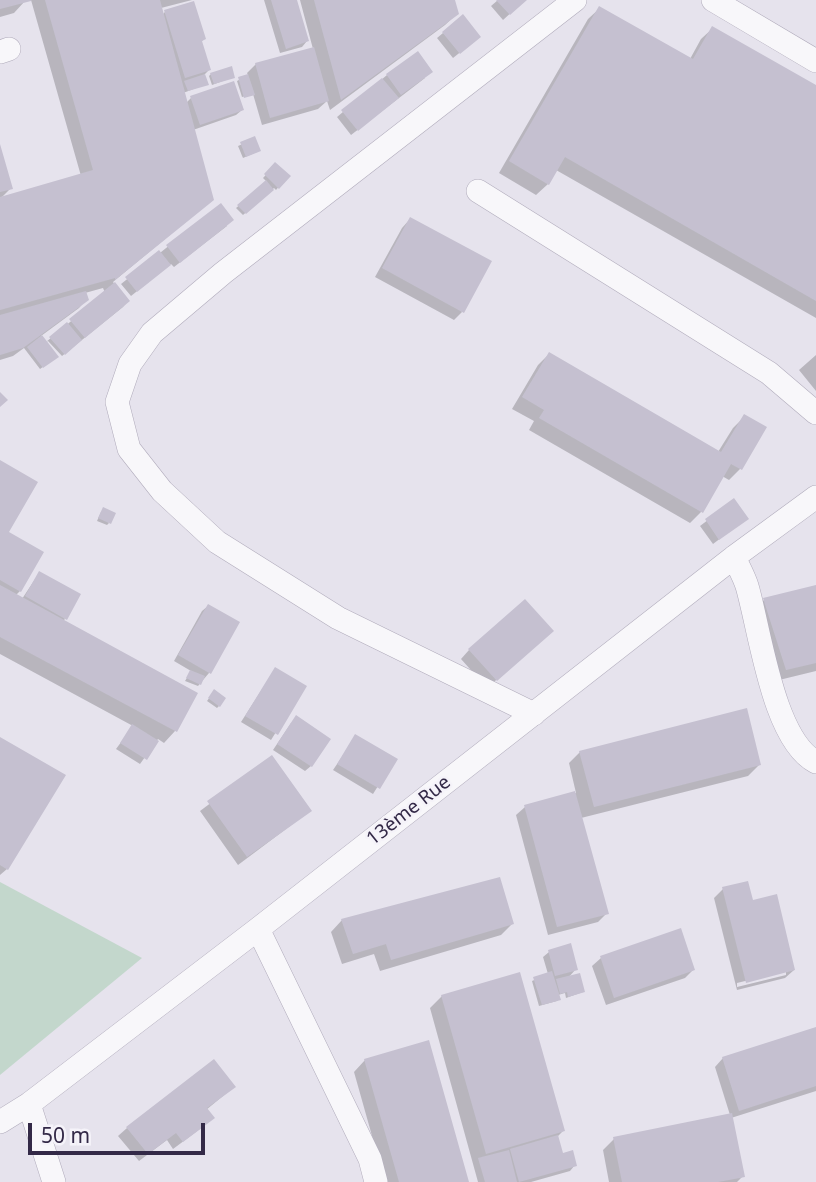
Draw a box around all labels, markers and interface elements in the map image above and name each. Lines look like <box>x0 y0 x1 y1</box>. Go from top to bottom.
street label: 13ème Rue <box>363 771 455 851</box>
scale bar <box>32 1108 208 1152</box>
text: 50 m <box>41 1121 90 1149</box>

